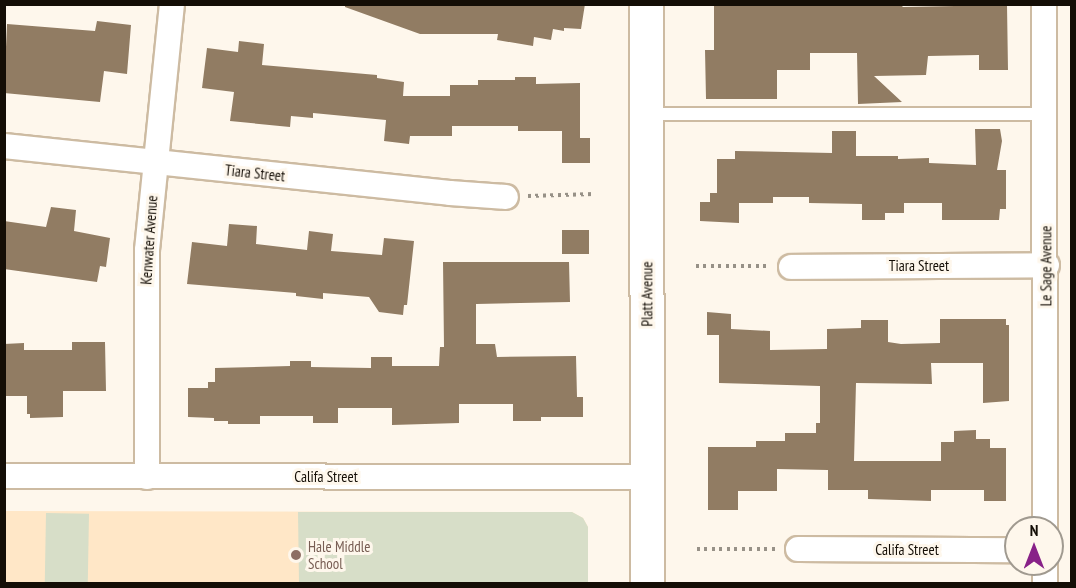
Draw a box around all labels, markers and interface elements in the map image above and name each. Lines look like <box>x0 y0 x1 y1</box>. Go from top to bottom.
street label: Tiara Street <box>224 161 286 185</box>
street label: Kenwater Avenue <box>137 195 161 285</box>
street label: Le Sage Avenue <box>1037 225 1055 307</box>
street label: Tiara Street <box>889 257 949 275</box>
street label: Platt Avenue <box>638 261 656 327</box>
street label: Califa Street <box>294 468 358 486</box>
north arrow <box>1004 516 1064 576</box>
text: N <box>1030 520 1038 540</box>
place label: Hale Middle School <box>308 537 370 572</box>
street label: Califa Street <box>875 541 939 559</box>
marker: Hale Middle School <box>289 548 303 562</box>

